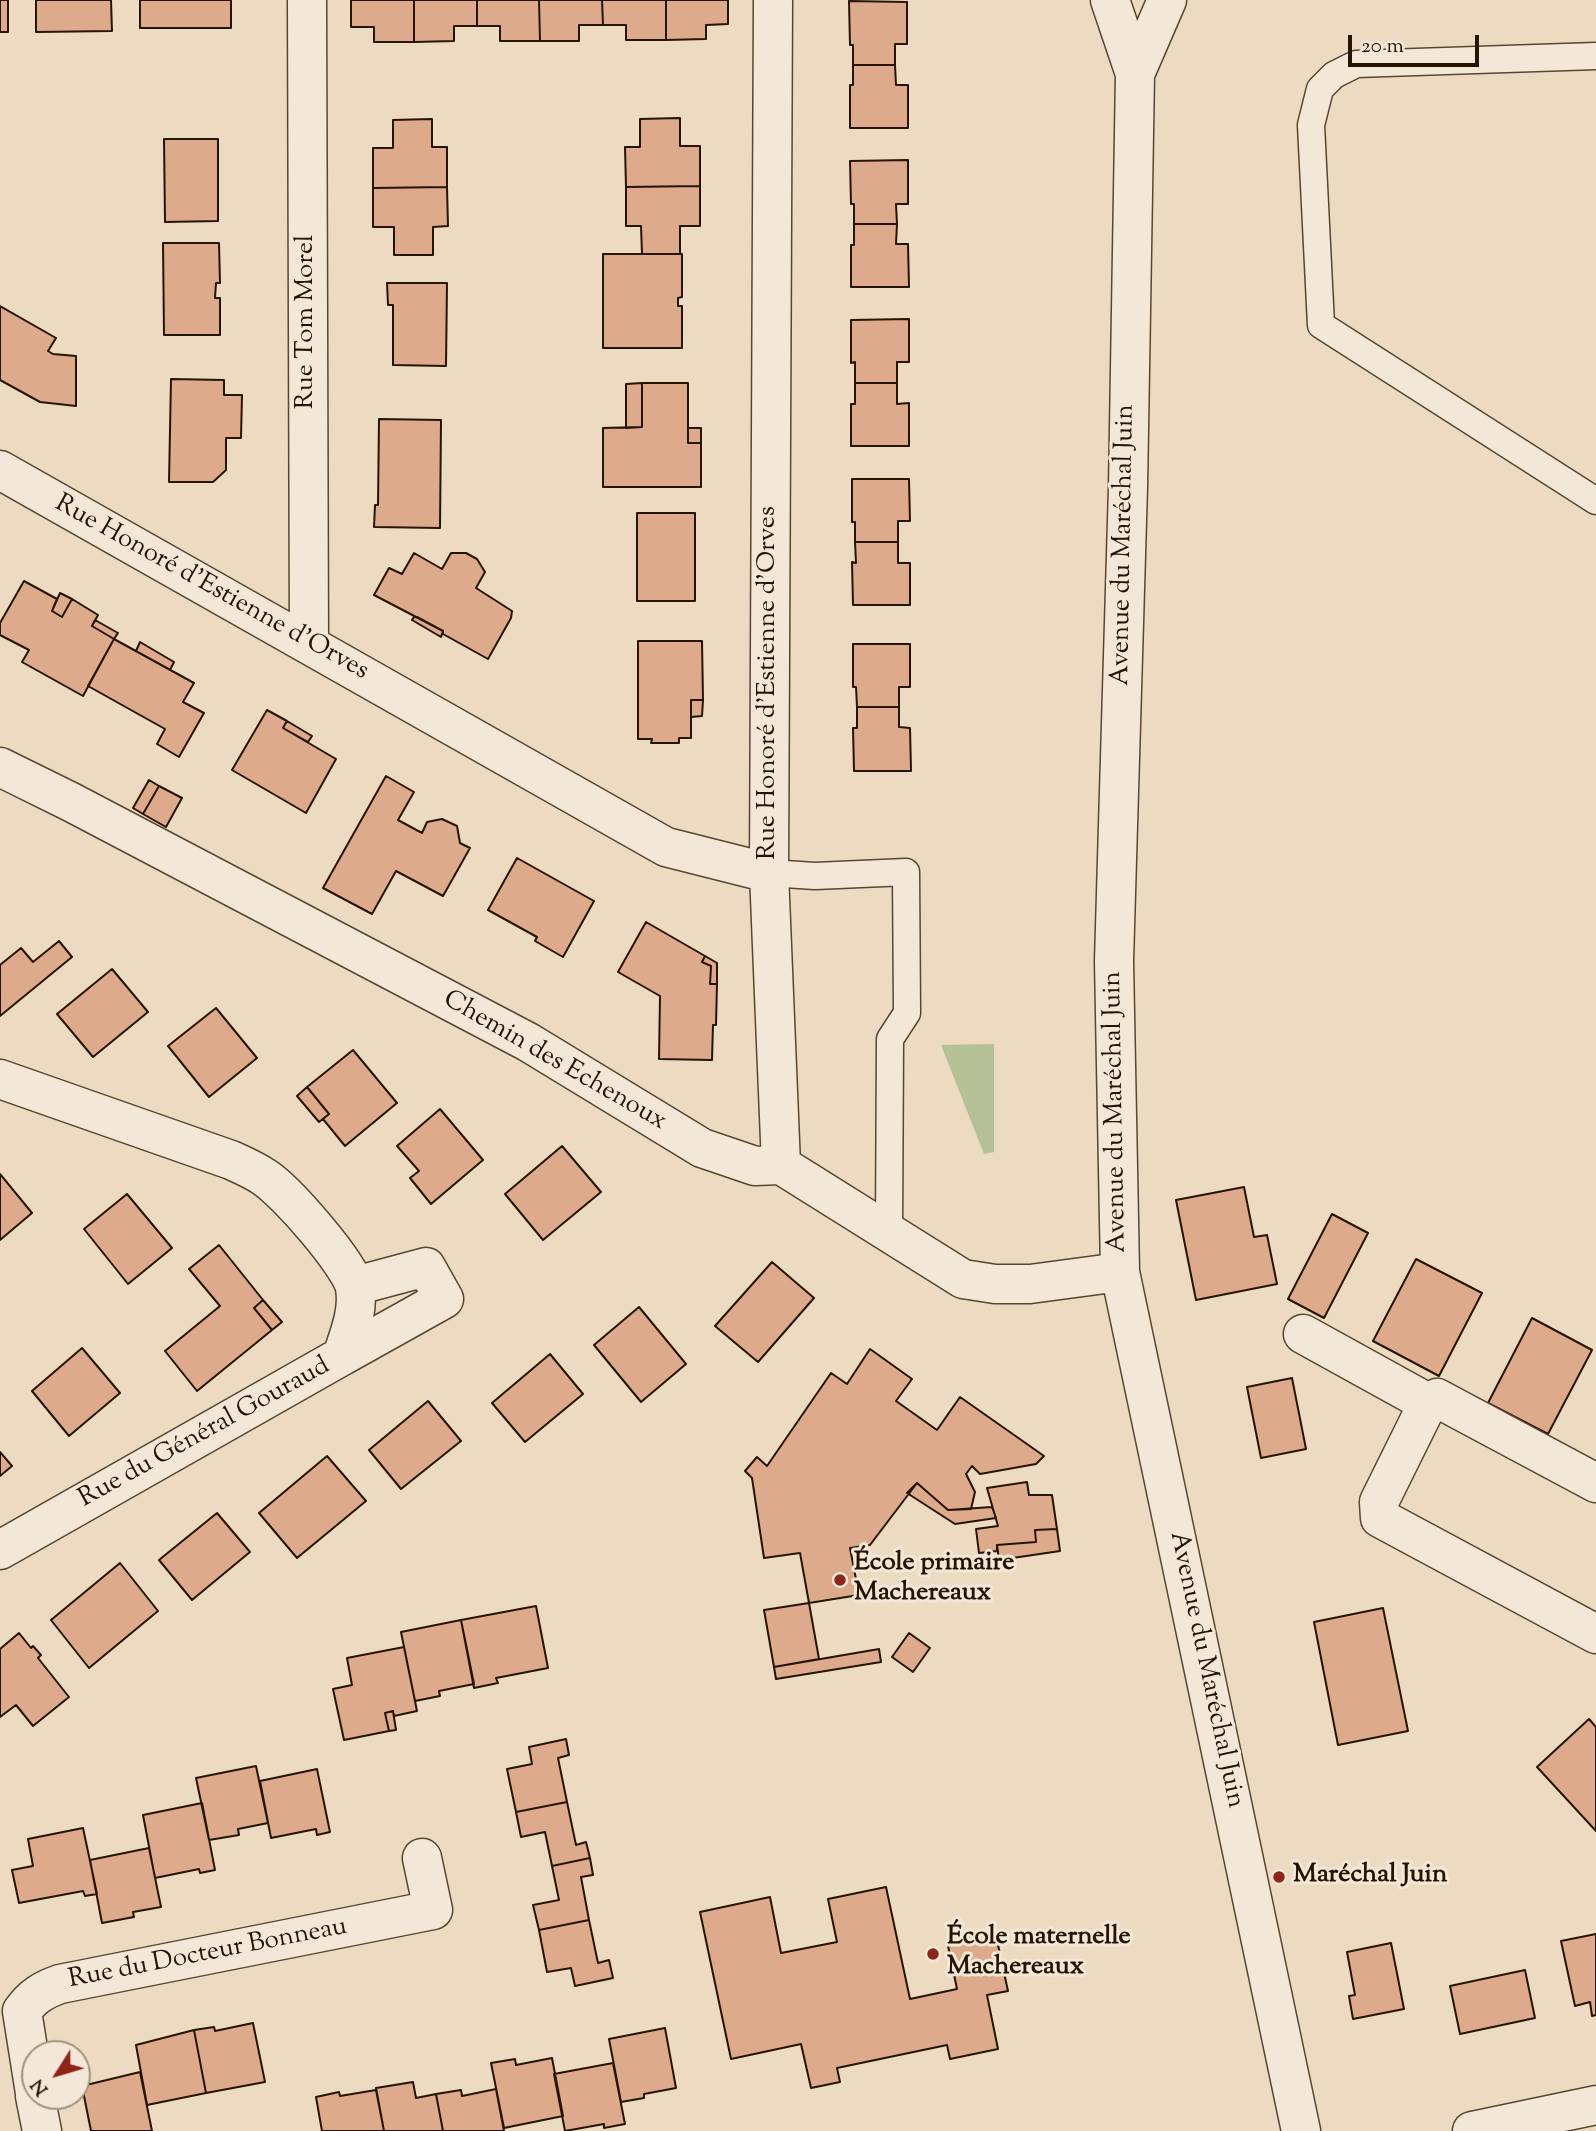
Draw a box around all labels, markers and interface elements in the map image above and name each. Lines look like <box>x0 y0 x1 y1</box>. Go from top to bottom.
scale bar <box>1351 21 1482 65</box>
text: 20 m <box>1361 32 1404 62</box>
street label: Rue Tom Morel <box>292 235 324 409</box>
street label: Avenue du Maréchal Juin <box>1107 404 1143 686</box>
street label: Rue Honoré d'Estienne d'Orves <box>49 490 373 688</box>
street label: Rue Honoré d'Estienne d'Orves <box>754 506 786 860</box>
street label: Avenue du Maréchal Juin <box>1099 971 1135 1253</box>
street label: Chemin des Echenoux <box>437 985 671 1139</box>
street label: Rue du Général Gouraud <box>74 1352 336 1516</box>
street label: Avenue du Maréchal Juin <box>1160 1529 1250 1811</box>
place label: École primaire Machereaux <box>854 1549 1014 1610</box>
marker: École primaire Machereaux <box>832 1572 848 1588</box>
place label: Maréchal Juin <box>1293 1861 1447 1893</box>
marker: Maréchal Juin <box>1271 1869 1287 1885</box>
street label: Rue du Docteur Bonneau <box>66 1913 350 1997</box>
place label: École maternelle Machereaux <box>947 1923 1131 1984</box>
marker: École maternelle Machereaux <box>925 1946 941 1962</box>
north arrow <box>21 2040 91 2110</box>
text: N <box>25 2073 56 2101</box>

